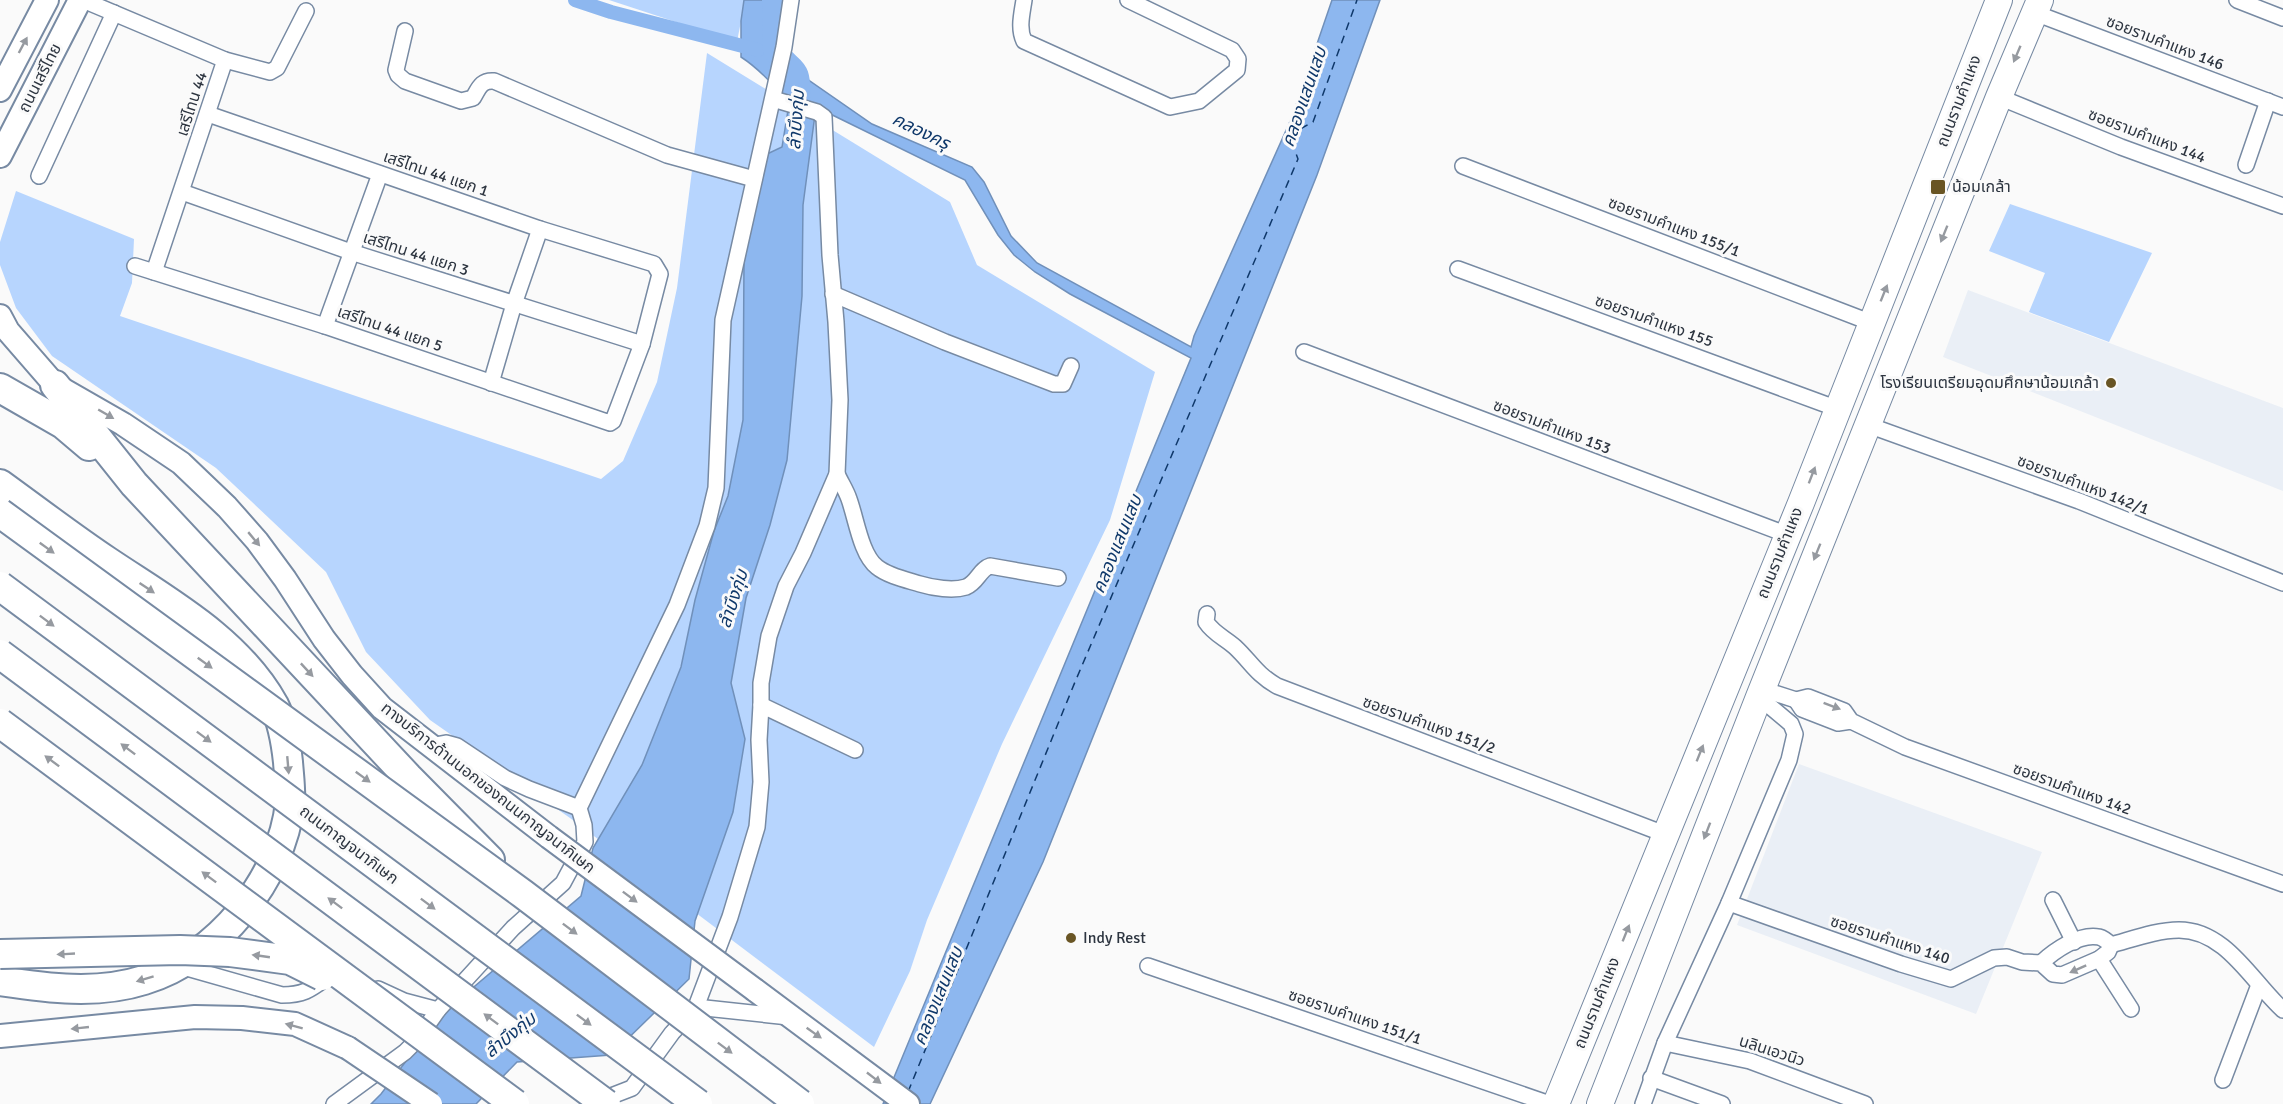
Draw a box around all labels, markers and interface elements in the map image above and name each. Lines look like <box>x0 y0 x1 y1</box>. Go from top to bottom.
street label: ซอยรามคำแหง 146 <box>2103 11 2227 75</box>
one-way arrow <box>19 36 28 53</box>
street label: ถนนเสรีไทย <box>14 40 66 116</box>
water label: คลองแสนแสบ <box>1277 43 1332 150</box>
one-way arrow <box>2012 45 2022 63</box>
street label: ถนนรามคำแหง <box>1932 52 1986 150</box>
street label: เสรีไทน 44 <box>172 69 212 139</box>
water label: ลำบึงกุ่ม <box>783 87 809 151</box>
street label: ซอยรามคำแหง 144 <box>2085 104 2209 168</box>
water label: คลองครุ <box>889 108 954 155</box>
street label: เสรีไทน 44 แยก 1 <box>381 147 491 201</box>
place label: น้อมเกล้า <box>1952 177 2011 197</box>
marker: น้อมเกล้า <box>1929 178 1947 196</box>
street label: ซอยรามคำแหง 155/1 <box>1605 193 1743 261</box>
one-way arrow <box>1939 226 1949 244</box>
street label: เสรีไทน 44 แยก 3 <box>361 227 471 281</box>
one-way arrow <box>1879 284 1889 302</box>
street label: ซอยรามคำแหง 155 <box>1592 290 1716 352</box>
street label: เสรีไทน 44 แยก 5 <box>335 302 445 356</box>
place label: โรงเรียนเตรียมอุดมศึกษาน้อมเกล้า <box>1880 373 2099 393</box>
marker: โรงเรียนเตรียมอุดมศึกษาน้อมเกล้า <box>2104 376 2118 390</box>
street label: ซอยรามคำแหง 153 <box>1490 395 1614 459</box>
one-way arrow <box>98 409 114 420</box>
street label: ซอยรามคำแหง 142/1 <box>2014 451 2152 519</box>
one-way arrow <box>1807 465 1817 483</box>
water label: คลองแสนแสบ <box>1087 491 1147 596</box>
street label: ถนนรามคำแหง <box>1753 504 1807 602</box>
one-way arrow <box>248 531 261 547</box>
one-way arrow <box>39 542 55 554</box>
one-way arrow <box>1812 543 1821 561</box>
water label: ลำบึงกุ่ม <box>713 565 753 631</box>
one-way arrow <box>138 582 155 593</box>
one-way arrow <box>39 615 55 628</box>
one-way arrow <box>198 656 213 668</box>
one-way arrow <box>300 662 314 677</box>
street label: ซอยรามคำแหง 151/2 <box>1360 692 1498 758</box>
street label: ทางบริการด้านนอกของถนนกาญจนาภิเษก <box>377 698 599 878</box>
one-way arrow <box>1823 702 1841 711</box>
one-way arrow <box>196 731 211 743</box>
one-way arrow <box>120 743 136 755</box>
one-way arrow <box>1696 744 1705 762</box>
one-way arrow <box>44 755 60 767</box>
one-way arrow <box>283 755 293 774</box>
street label: ซอยรามคำแหง 142 <box>2010 758 2134 820</box>
one-way arrow <box>354 771 370 783</box>
street label: ถนนกาญจนาภิเษก <box>296 801 402 889</box>
one-way arrow <box>1702 822 1711 840</box>
one-way arrow <box>201 871 217 883</box>
one-way arrow <box>621 891 637 903</box>
one-way arrow <box>327 897 342 909</box>
one-way arrow <box>420 897 435 909</box>
street label: ซอยรามคำแหง 140 <box>1828 911 1952 969</box>
one-way arrow <box>562 923 578 936</box>
one-way arrow <box>1621 924 1631 942</box>
place label: Indy Rest <box>1083 928 1146 948</box>
marker: Indy Rest <box>1064 931 1078 945</box>
water label: คลองแสนแสบ <box>908 943 968 1048</box>
one-way arrow <box>57 949 76 958</box>
one-way arrow <box>251 952 270 961</box>
street label: ถนนรามคำแหง <box>1570 954 1624 1052</box>
one-way arrow <box>2069 964 2086 973</box>
one-way arrow <box>136 975 154 984</box>
street label: ซอยรามคำแหง 151/1 <box>1286 985 1424 1049</box>
water label: ลำบึงกุ่ม <box>480 1006 542 1062</box>
one-way arrow <box>484 1013 500 1025</box>
one-way arrow <box>576 1014 592 1026</box>
one-way arrow <box>285 1020 303 1030</box>
one-way arrow <box>70 1023 89 1033</box>
one-way arrow <box>806 1027 822 1039</box>
street label: นลินเอวนิว <box>1737 1031 1807 1071</box>
one-way arrow <box>718 1041 733 1053</box>
one-way arrow <box>866 1072 882 1084</box>

